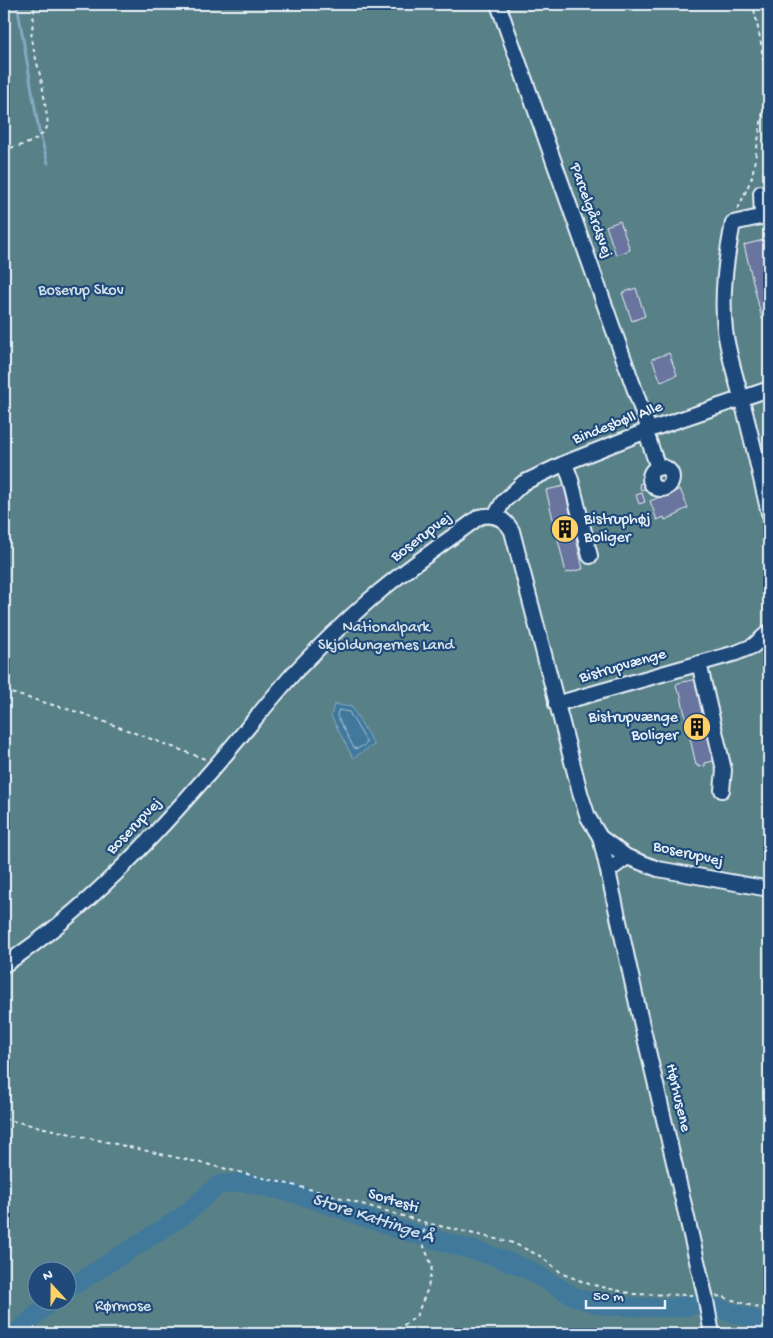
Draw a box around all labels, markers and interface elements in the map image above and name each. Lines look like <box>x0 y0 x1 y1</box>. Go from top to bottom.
street label: Parcelgårdsvej <box>564 160 616 261</box>
park label: Boserup Skov <box>37 282 124 301</box>
street label: Bindesbøll Alle <box>569 398 666 450</box>
street label: Boserupvej <box>387 509 456 568</box>
place label: Bistruphøj Boliger <box>583 511 651 548</box>
building icon: Bistruphøj Boliger <box>550 514 580 544</box>
park label: Nationalpark Skjoldungernes Land <box>318 619 456 656</box>
street label: Bistrupvænge <box>576 645 669 689</box>
place label: Bistrupvænge Boliger <box>588 709 679 746</box>
building icon: Bistrupvænge Boliger <box>682 712 712 742</box>
street label: Boserupvej <box>103 795 167 860</box>
street label: Boserupvej <box>650 837 725 872</box>
street label: Hørhusene <box>660 1062 694 1135</box>
street label: Sortesti <box>365 1185 421 1219</box>
water label: Store Kattinge Å <box>310 1189 438 1249</box>
north arrow <box>28 1260 78 1310</box>
text: N <box>41 1267 56 1286</box>
scale bar <box>586 1278 664 1310</box>
text: 50 m <box>593 1288 624 1306</box>
park label: Rørmose <box>95 1298 152 1317</box>

